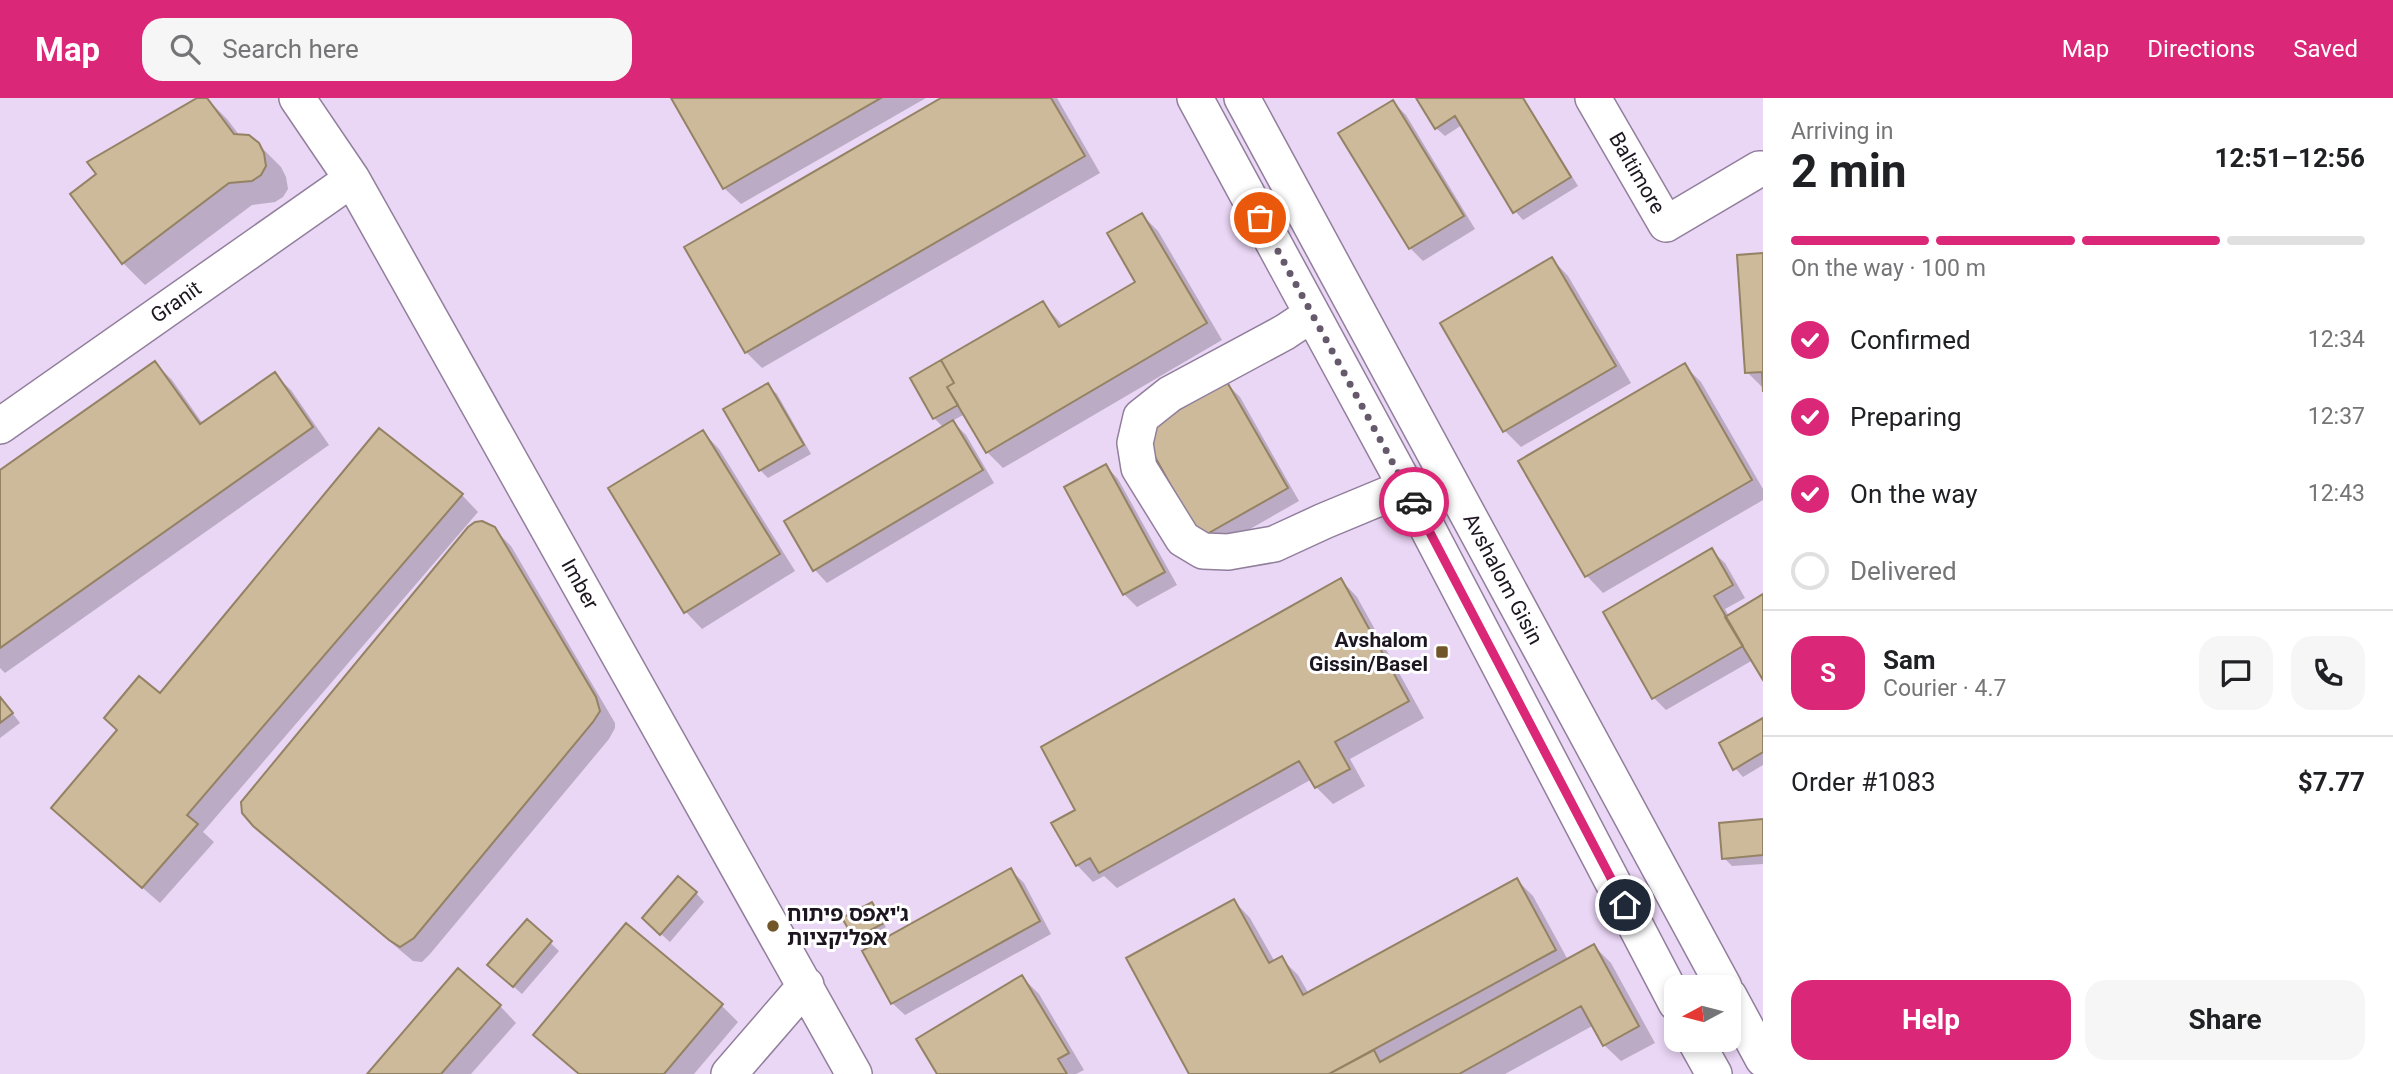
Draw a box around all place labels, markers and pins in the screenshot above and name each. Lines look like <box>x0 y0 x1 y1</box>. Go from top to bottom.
pin <box>1230 188 1290 248</box>
place label: Avshalom Gissin/Basel <box>1309 628 1428 676</box>
marker: Avshalom Gissin/Basel <box>1434 644 1450 660</box>
pin <box>1595 875 1655 935</box>
place label: ג'יאפס פיתוח אפליקציות <box>787 902 909 950</box>
marker: ג'יאפס פיתוח אפליקציות <box>765 918 781 934</box>

